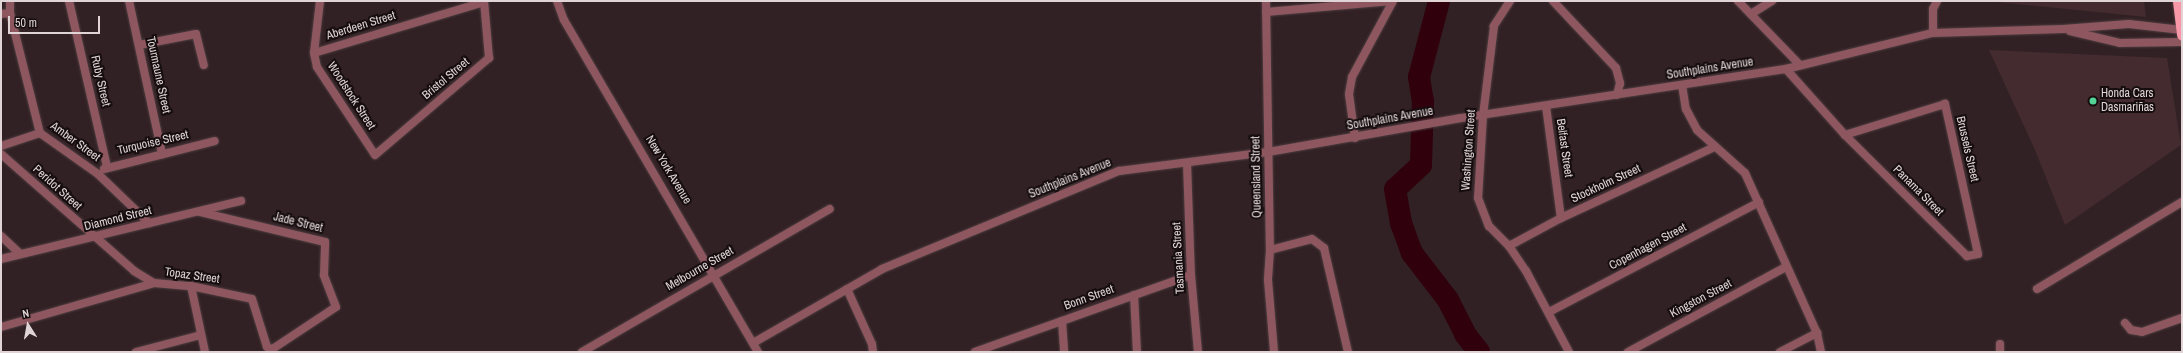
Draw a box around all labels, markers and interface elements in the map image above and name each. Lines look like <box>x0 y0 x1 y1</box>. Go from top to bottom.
scale bar <box>10 8 102 34</box>
street label: Aberdeen Street <box>325 9 397 43</box>
text: 50 m <box>15 15 37 31</box>
street label: Tourmaune Street <box>143 35 173 115</box>
street label: Ruby Street <box>87 54 113 108</box>
street label: Bristol Street <box>420 55 472 103</box>
street label: Southplains Avenue <box>1665 55 1755 83</box>
street label: Woodstock Street <box>324 60 378 132</box>
place label: Honda Cars Dasmariñas <box>2101 87 2154 115</box>
marker: Honda Cars Dasmariñas <box>2088 96 2098 106</box>
street label: Southplains Avenue <box>1345 104 1435 134</box>
street label: Washington Street <box>1459 109 1479 191</box>
street label: Brussels Street <box>1952 115 1982 183</box>
street label: Belfast Street <box>1553 118 1575 178</box>
street label: Amber Street <box>47 119 103 165</box>
street label: Turquoise Street <box>116 128 190 158</box>
street label: New York Avenue <box>642 133 694 207</box>
street label: Queensland Street <box>1249 136 1265 218</box>
street label: Southplains Avenue <box>1027 156 1113 202</box>
street label: Peridot Street <box>30 162 84 214</box>
street label: Stockholm Street <box>1569 162 1643 206</box>
street label: Panama Street <box>1890 163 1946 219</box>
street label: Diamond Street <box>83 204 153 234</box>
street label: Jade Street <box>272 210 324 236</box>
street label: Copenhagen Street <box>1607 221 1689 273</box>
street label: Tasmania Street <box>1170 222 1188 294</box>
street label: Melbourne Street <box>664 244 736 294</box>
street label: Topaz Street <box>164 265 220 287</box>
street label: Kingston Street <box>1668 277 1734 321</box>
street label: Bonn Street <box>1062 282 1116 314</box>
north arrow <box>8 305 48 345</box>
text: N <box>21 306 30 321</box>

